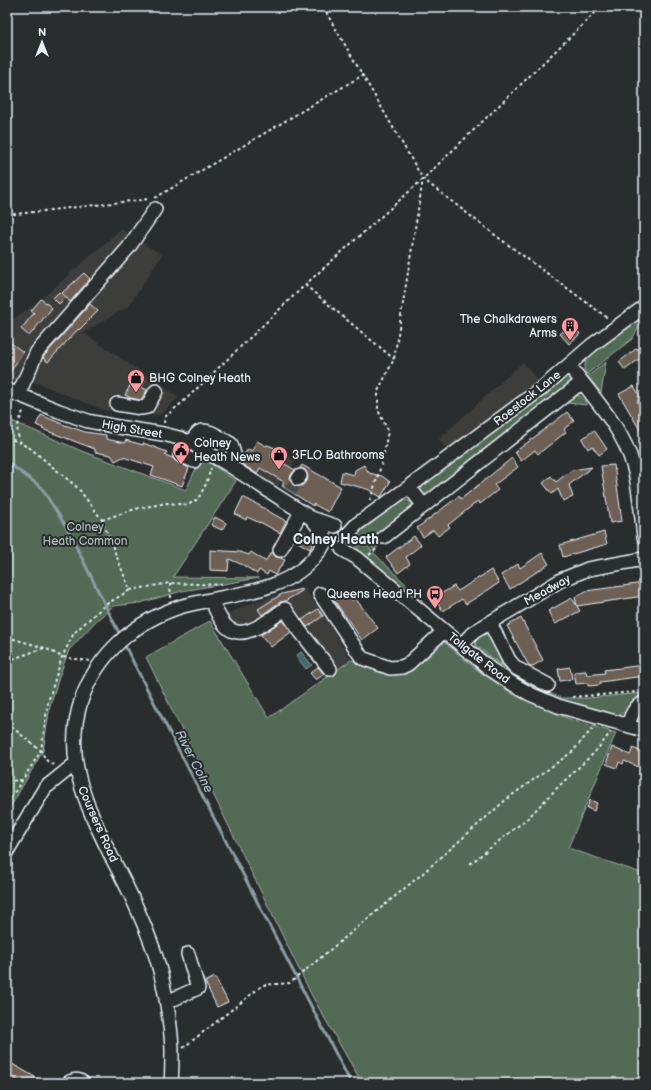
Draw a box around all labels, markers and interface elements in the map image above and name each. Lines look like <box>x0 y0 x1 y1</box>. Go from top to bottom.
north arrow <box>22 22 62 62</box>
text: N <box>38 26 46 39</box>
place label: The Chalkdrawers Arms <box>460 312 557 341</box>
building icon: The Chalkdrawers Arms <box>560 316 580 341</box>
street label: Roestock Lane <box>491 367 564 429</box>
shop icon: BHG Colney Heath <box>126 368 146 393</box>
place label: BHG Colney Heath <box>149 371 251 386</box>
street label: High Street <box>101 417 164 442</box>
place label: Colney Heath News <box>194 436 260 465</box>
public building icon: Colney Heath News <box>171 440 191 465</box>
shop icon: 3FLO Bathrooms <box>269 445 289 470</box>
place label: 3FLO Bathrooms <box>292 448 384 463</box>
park label: Colney Heath Common <box>42 520 128 549</box>
district label: Colney Heath <box>293 531 379 548</box>
street label: Meadway <box>521 571 574 609</box>
bus stop icon: Queens Head PH <box>425 584 445 609</box>
place label: Queens Head PH <box>327 587 422 602</box>
street label: Tollgate Road <box>445 630 513 687</box>
water label: River Colne <box>171 727 217 796</box>
street label: Coursers Road <box>74 784 121 865</box>

